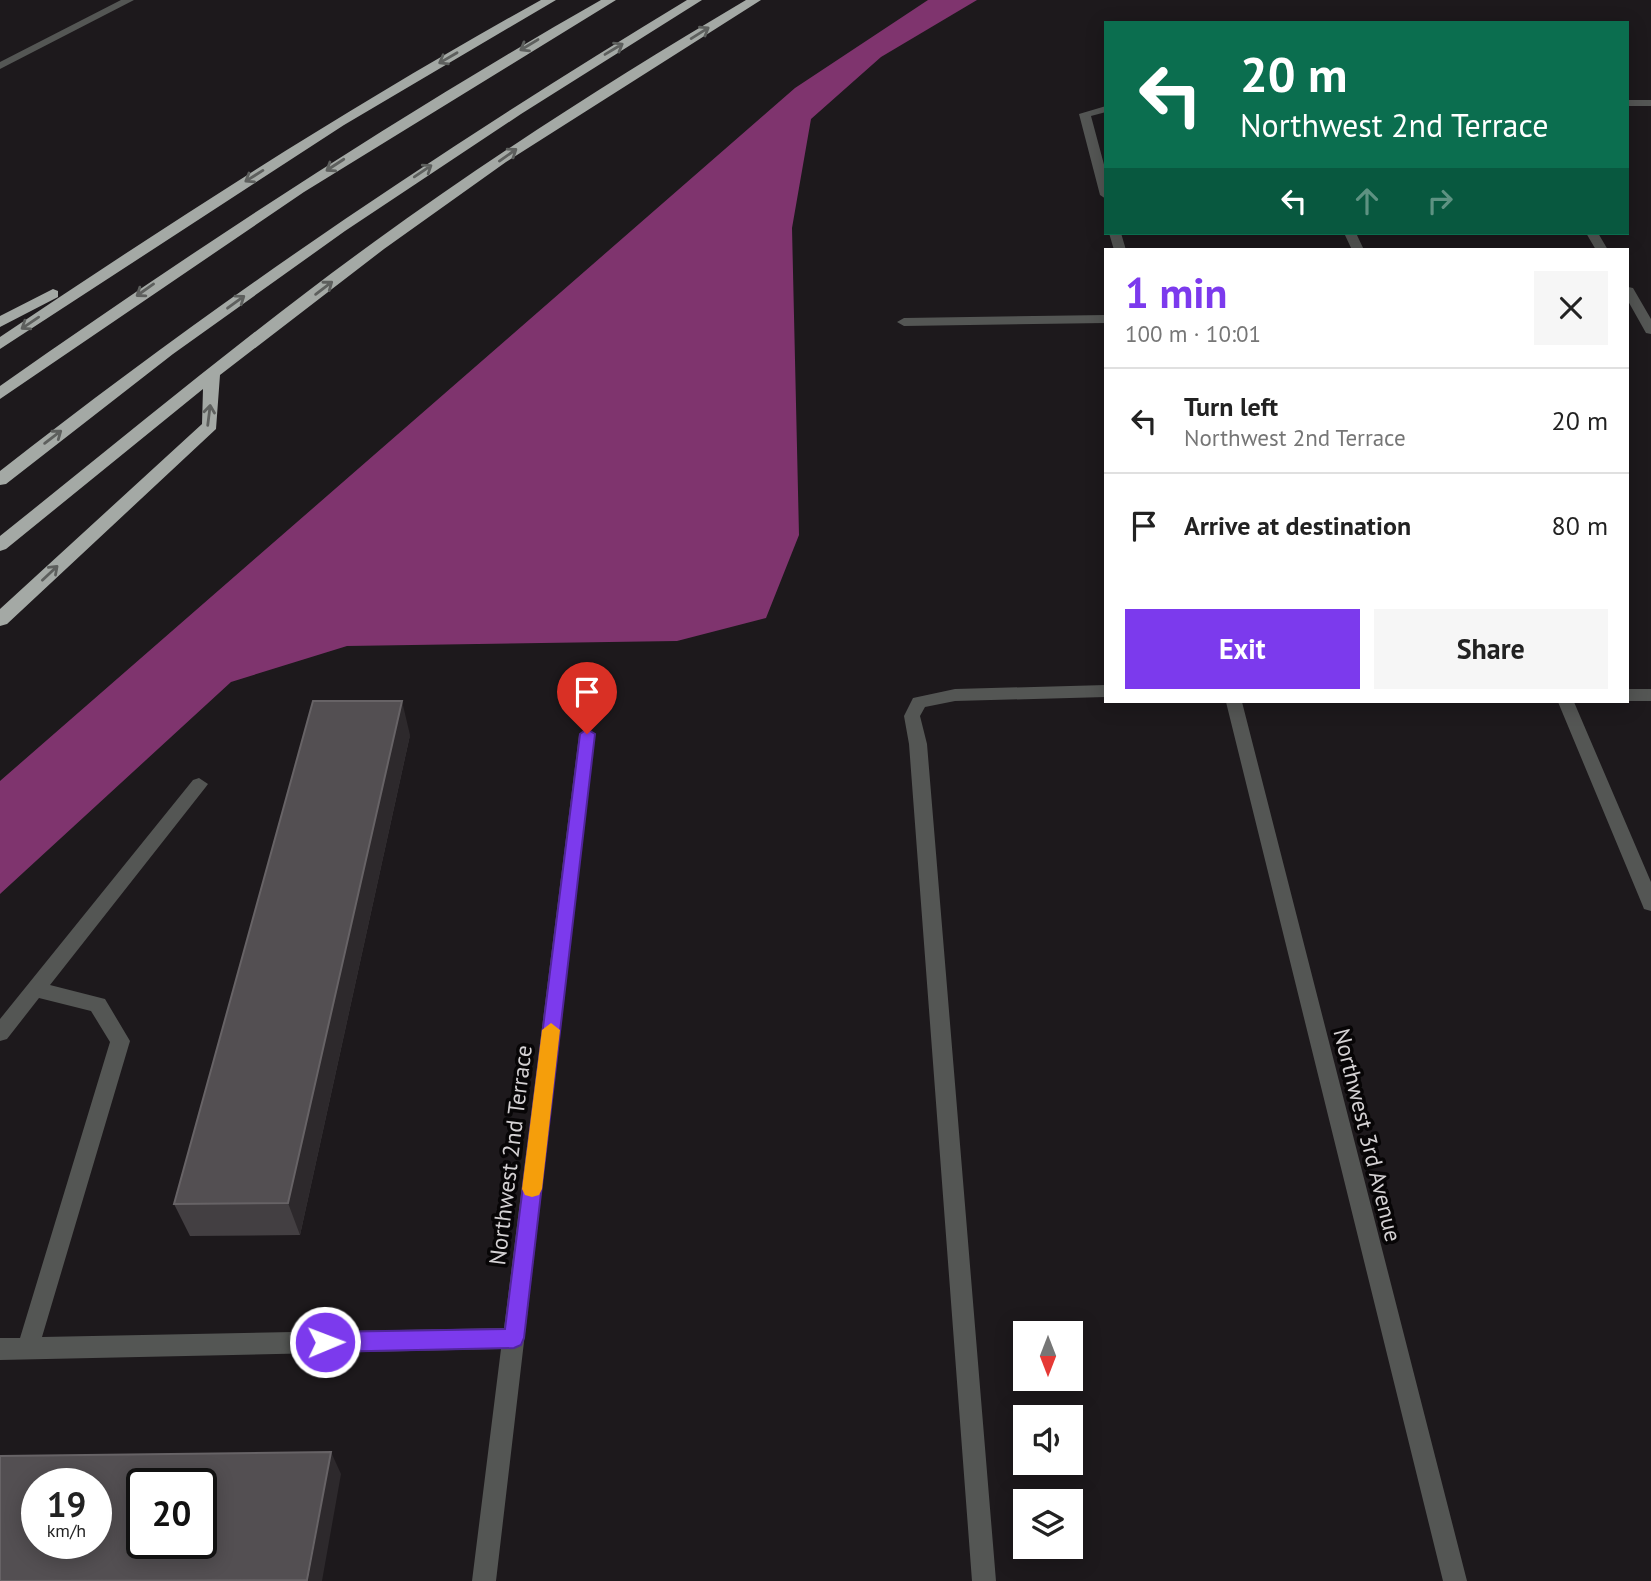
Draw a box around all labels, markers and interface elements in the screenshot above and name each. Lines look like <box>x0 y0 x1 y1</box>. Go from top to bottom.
one-way arrow <box>690 26 710 40</box>
one-way arrow <box>519 39 539 53</box>
one-way arrow <box>604 42 624 56</box>
text: 20 m <box>1240 42 1347 106</box>
icon: left <box>1125 49 1216 140</box>
one-way arrow <box>439 51 459 65</box>
text: Northwest 2nd Terrace <box>1240 104 1548 146</box>
one-way arrow <box>498 148 517 162</box>
one-way arrow <box>326 158 346 172</box>
one-way arrow <box>412 164 432 178</box>
one-way arrow <box>245 169 264 184</box>
icon: left <box>1275 182 1313 220</box>
icon: ahead <box>1348 182 1386 220</box>
icon: right <box>1421 182 1459 220</box>
text: 1 min <box>1125 265 1227 320</box>
button: close <box>1534 271 1608 345</box>
one-way arrow <box>314 281 333 296</box>
one-way arrow <box>136 283 155 297</box>
one-way arrow <box>226 294 245 309</box>
one-way arrow <box>21 317 41 331</box>
text: 100 m · 10:01 <box>1125 319 1261 348</box>
text: Turn left <box>1184 390 1278 423</box>
icon: left <box>1125 402 1163 440</box>
text: 20 m <box>1552 404 1608 437</box>
one-way arrow <box>203 405 216 427</box>
text: Northwest 2nd Terrace <box>1184 423 1406 452</box>
one-way arrow <box>44 430 62 445</box>
icon: arrive <box>1125 507 1163 545</box>
text: Arrive at destination <box>1184 509 1411 542</box>
text: 80 m <box>1552 509 1608 542</box>
one-way arrow <box>41 565 58 582</box>
button: Exit <box>1125 609 1360 689</box>
button: Share <box>1374 609 1608 689</box>
pin <box>557 662 617 734</box>
icon: arrive <box>568 673 606 711</box>
street label: Northwest 3rd Avenue <box>1327 1025 1409 1245</box>
street label: Northwest 2nd Terrace <box>482 1043 538 1267</box>
position arrow <box>288 1305 362 1379</box>
north arrow <box>1013 1321 1083 1391</box>
map controls <box>1013 1321 1083 1559</box>
button: sound <box>1013 1405 1083 1475</box>
speed limit sign: 20 <box>126 1468 217 1559</box>
text: 19 <box>47 1481 86 1527</box>
button: layers <box>1013 1489 1083 1559</box>
text: km/h <box>47 1519 86 1542</box>

